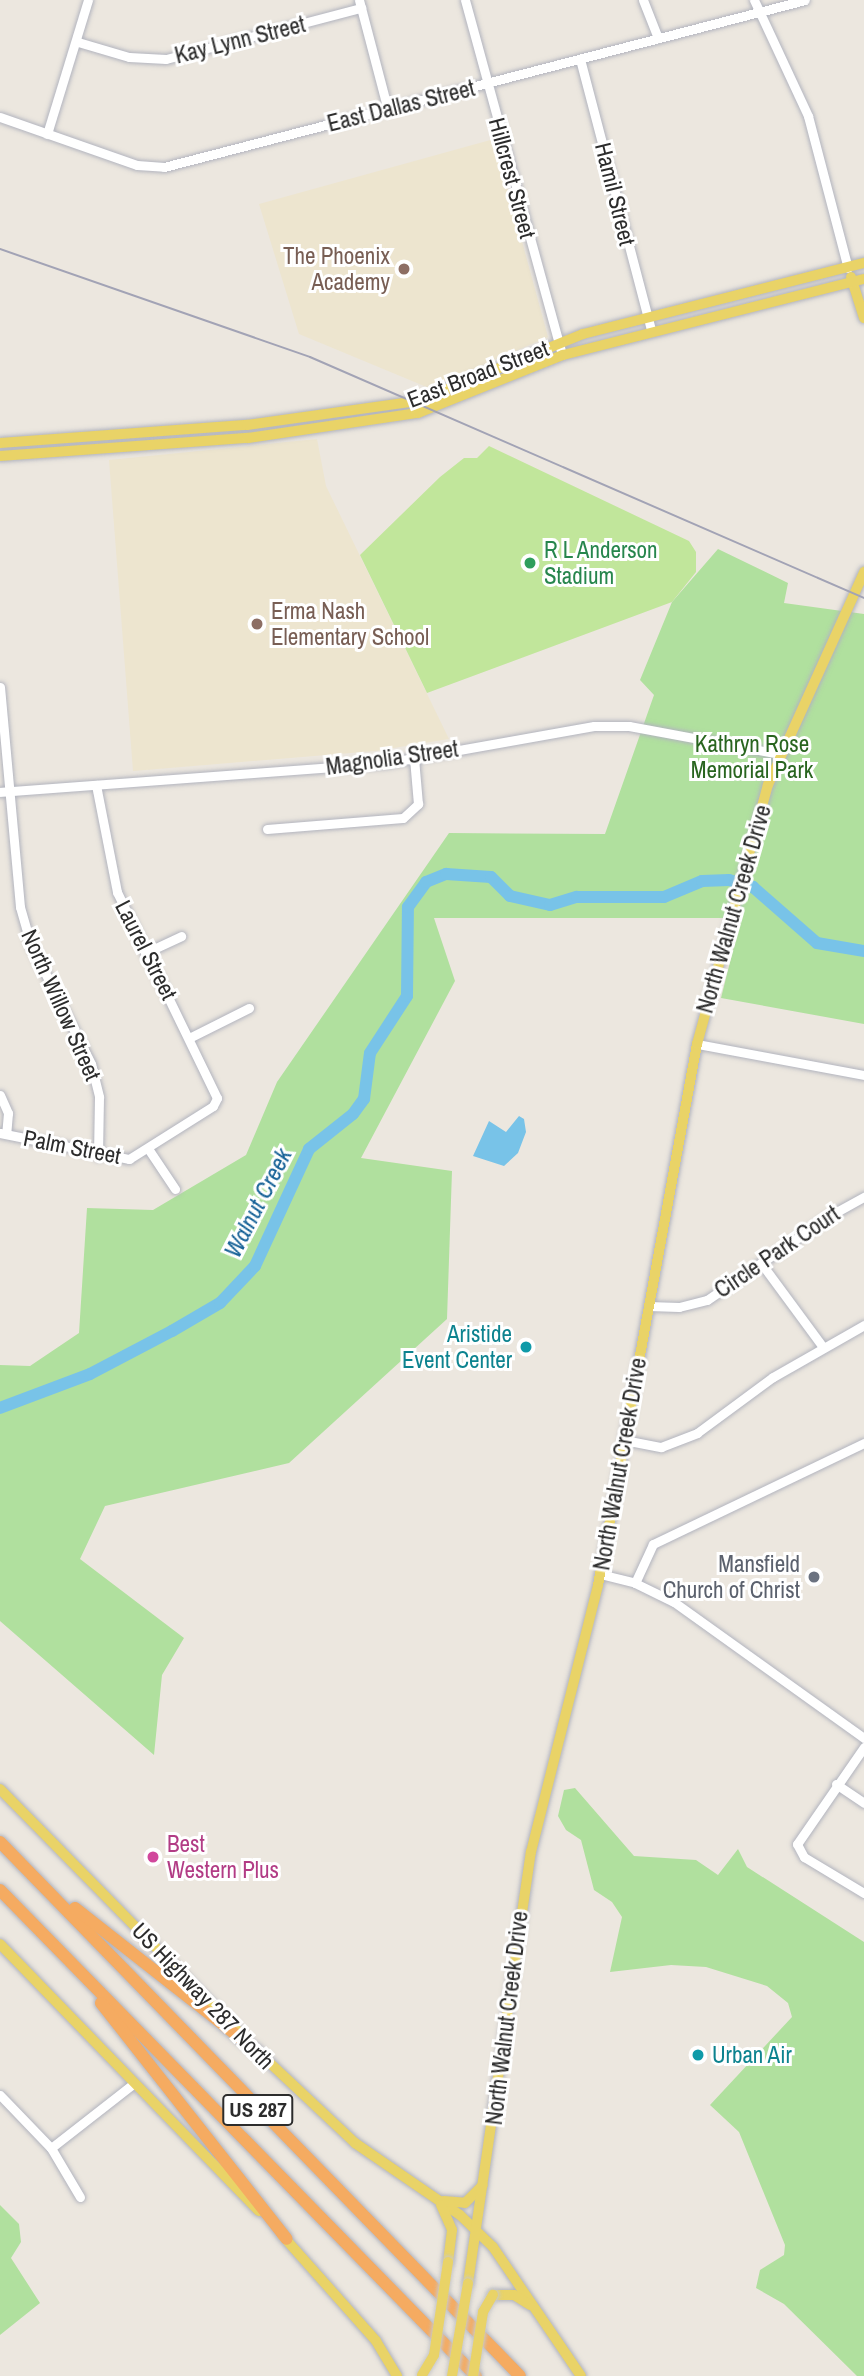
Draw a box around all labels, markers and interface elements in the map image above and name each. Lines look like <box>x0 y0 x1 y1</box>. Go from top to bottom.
street label: Kay Lynn Street <box>172 10 308 70</box>
street label: East Dallas Street <box>324 74 478 138</box>
street label: Hillcrest Street <box>483 115 541 241</box>
street label: Hamil Street <box>589 140 641 248</box>
place label: The Phoenix Academy <box>283 242 390 296</box>
marker: The Phoenix Academy <box>396 261 412 277</box>
street label: East Broad Street <box>404 334 552 414</box>
place label: R L Anderson Stadium <box>544 536 659 590</box>
marker: R L Anderson Stadium <box>522 555 538 571</box>
place label: Erma Nash Elementary School <box>271 597 429 651</box>
marker: Erma Nash Elementary School <box>249 616 265 632</box>
park label: Kathryn Rose Memorial Park <box>691 730 813 784</box>
street label: Magnolia Street <box>324 735 460 781</box>
street label: North Walnut Creek Drive <box>691 802 777 1016</box>
street label: Laurel Street <box>109 896 183 1004</box>
street label: North Willow Street <box>15 925 107 1085</box>
street label: Palm Street <box>21 1124 123 1170</box>
water label: Walnut Creek <box>218 1144 298 1262</box>
street label: Circle Park Court <box>709 1200 845 1304</box>
place label: Aristide Event Center <box>402 1320 512 1374</box>
marker: Aristide Event Center <box>518 1339 534 1355</box>
street label: North Walnut Creek Drive <box>588 1356 652 1572</box>
place label: Mansfield Church of Christ <box>663 1550 800 1604</box>
marker: Mansfield Church of Christ <box>806 1569 822 1585</box>
place label: Best Western Plus <box>167 1830 279 1884</box>
marker: Best Western Plus <box>145 1849 161 1865</box>
street label: North Walnut Creek Drive <box>480 1910 534 2126</box>
street label: US Highway 287 North <box>126 1917 280 2075</box>
place label: Urban Air <box>712 2041 793 2069</box>
marker: Urban Air <box>690 2047 706 2063</box>
road number: US 287 <box>221 2092 295 2128</box>

